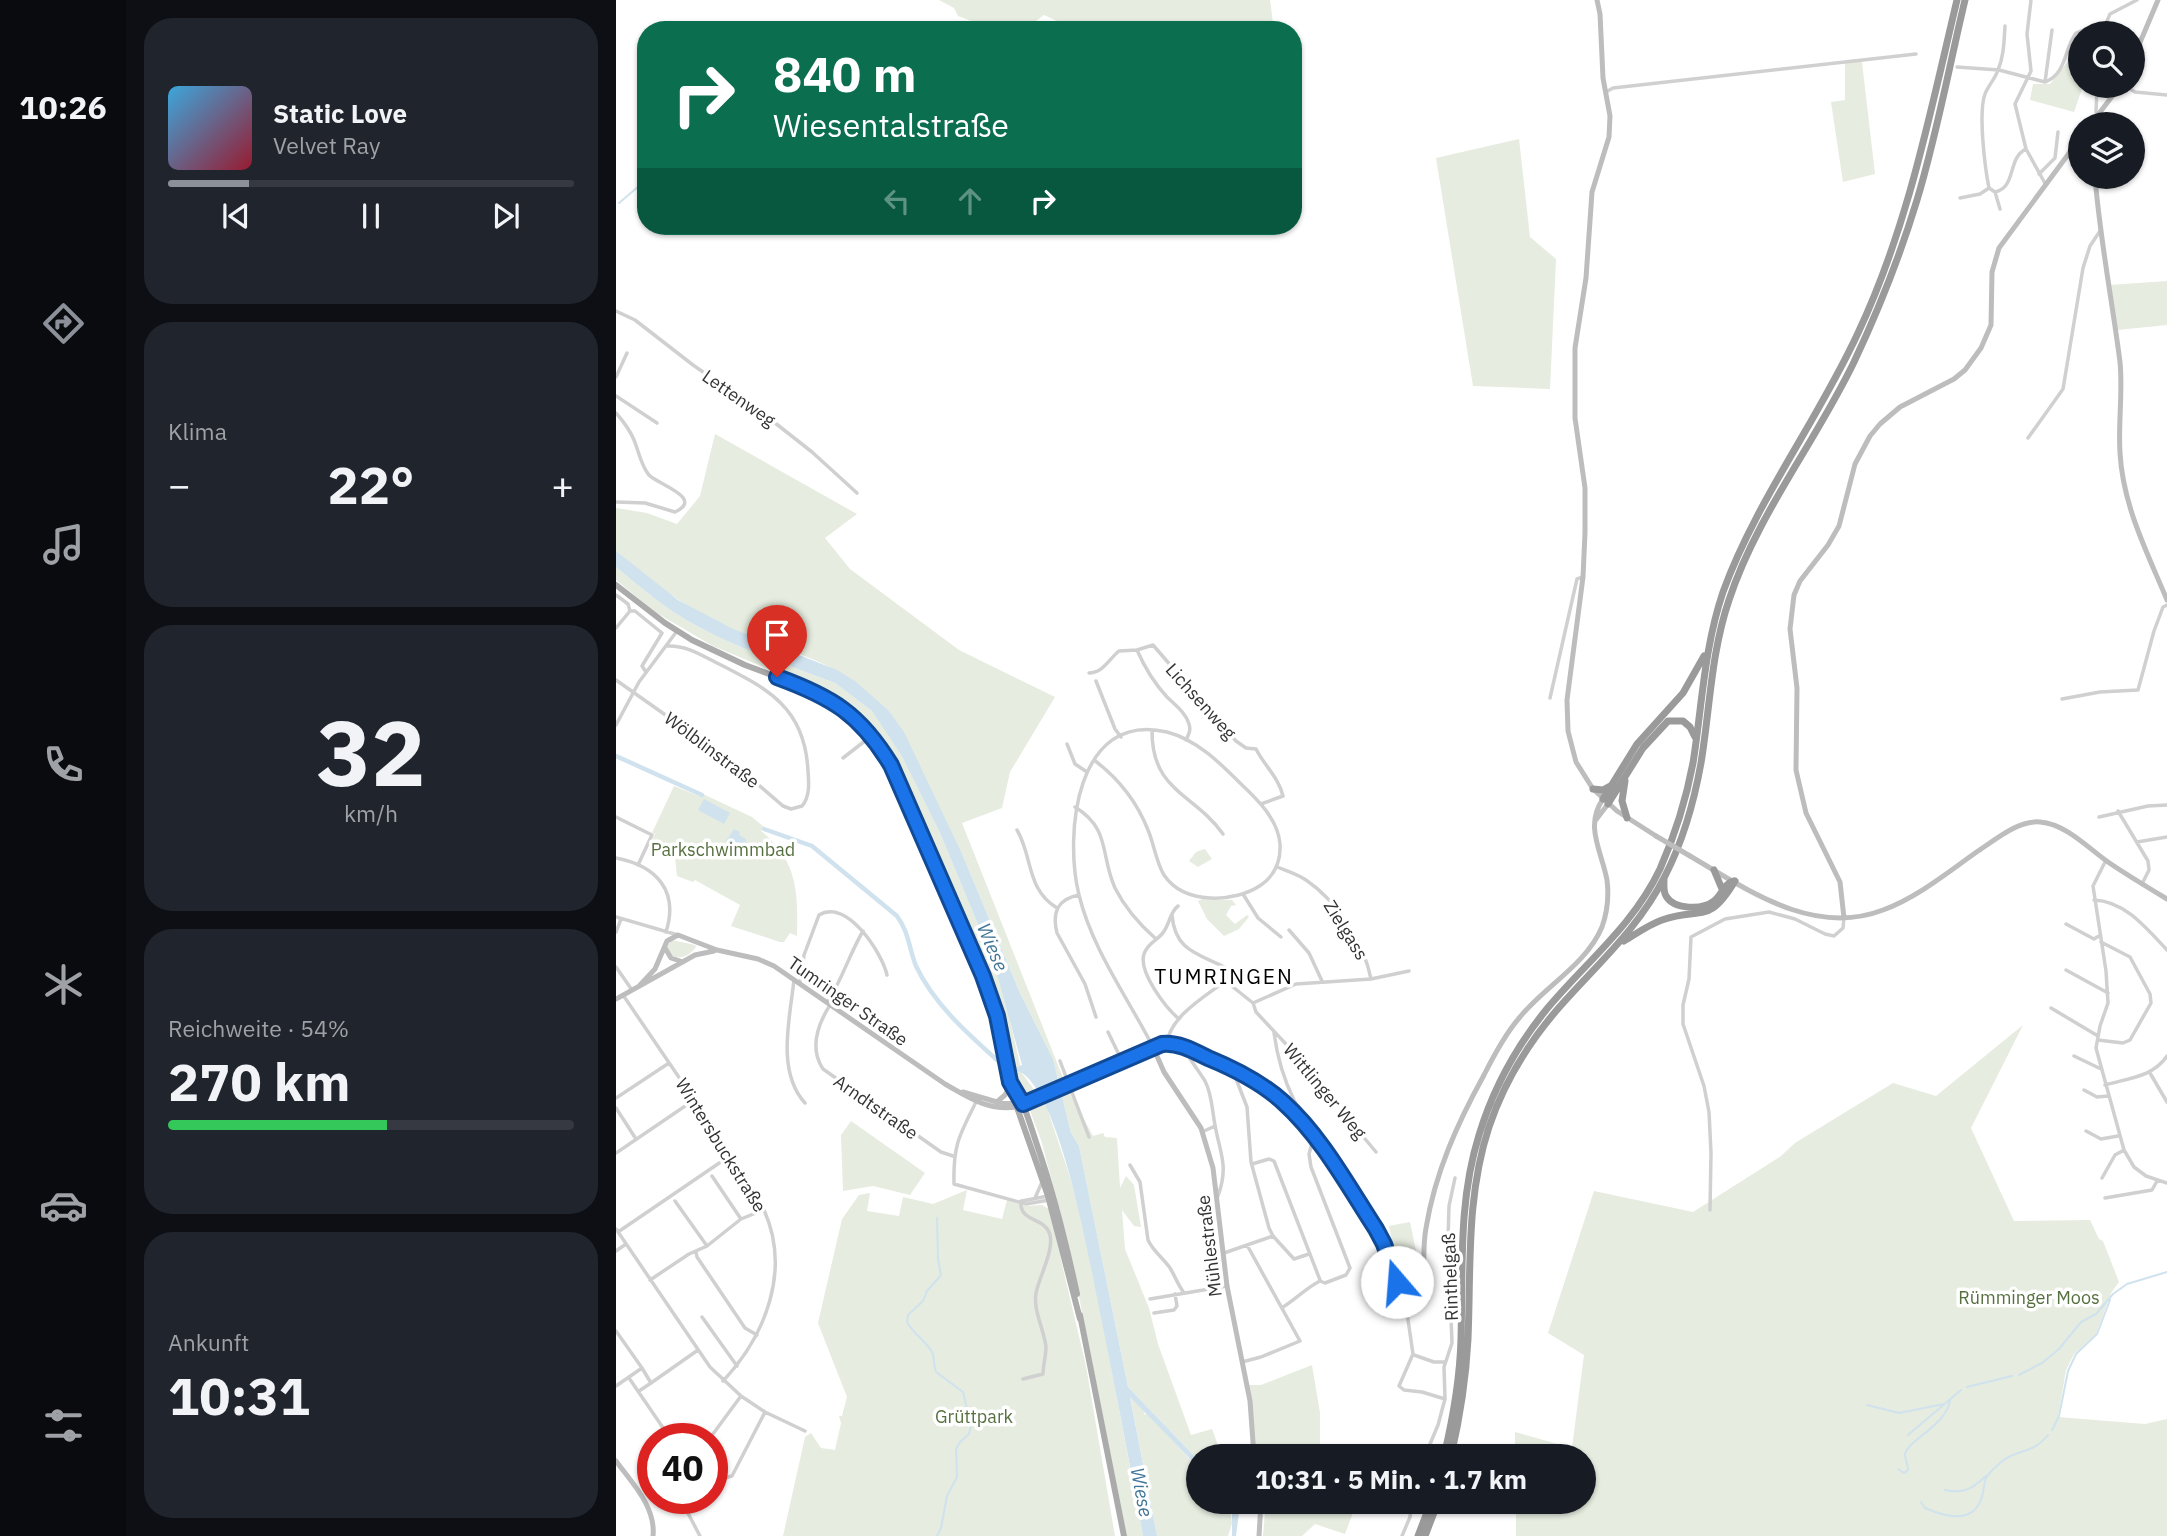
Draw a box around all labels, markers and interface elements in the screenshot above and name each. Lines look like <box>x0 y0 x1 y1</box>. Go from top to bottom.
map controls <box>2068 21 2145 189</box>
button: search <box>2068 21 2145 98</box>
text: 840 m <box>773 42 917 105</box>
icon: right <box>658 49 749 140</box>
text: 10:26 <box>19 86 107 128</box>
text: Static Love <box>273 96 407 130</box>
text: Wiesentalstraße <box>773 104 1009 146</box>
button: layers <box>2068 112 2145 189</box>
text: Velvet Ray <box>273 130 380 160</box>
icon: left <box>878 182 916 220</box>
icon: ahead <box>951 182 989 220</box>
icon: right <box>1024 182 1062 220</box>
icon: previous <box>217 197 255 235</box>
icon: pause <box>352 197 390 235</box>
icon: next <box>487 197 525 235</box>
icon: directions <box>39 299 88 348</box>
street label: Lettenweg <box>698 364 781 432</box>
text: Klima <box>168 416 227 446</box>
text: 22° <box>328 451 414 518</box>
text: − <box>168 460 191 509</box>
text: + <box>551 460 574 509</box>
icon: music <box>39 520 88 569</box>
pin <box>747 605 807 677</box>
icon: arrive <box>758 616 796 654</box>
street label: Lichsenweg <box>1161 658 1242 744</box>
text: 32 <box>316 693 426 811</box>
street label: Wölblinstraße <box>660 707 764 793</box>
icon: phone <box>39 740 88 789</box>
text: km/h <box>344 798 398 828</box>
park label: Parkschwimmbad <box>651 838 795 861</box>
street label: Zielgass <box>1319 896 1373 964</box>
water label: Wiese <box>972 919 1014 975</box>
street label: Tumringer Straße <box>784 951 912 1051</box>
icon: climate <box>39 960 88 1009</box>
district label: TUMRINGEN <box>1154 962 1294 990</box>
text: Reichweite · 54% <box>168 1013 349 1043</box>
street label: Wittlinger Weg <box>1278 1038 1372 1144</box>
text: 270 km <box>168 1048 350 1115</box>
street label: Arndtstraße <box>829 1070 923 1144</box>
street label: Wintersbuckstraße <box>670 1074 772 1216</box>
icon: car <box>39 1181 88 1230</box>
street label: Mühlestraße <box>1191 1194 1227 1298</box>
street label: Rinthelgaß <box>1437 1232 1463 1321</box>
position arrow <box>1360 1245 1434 1319</box>
park label: Rümminger Moos <box>1958 1286 2100 1309</box>
text: Ankunft <box>168 1327 249 1357</box>
text: 10:31 <box>168 1362 310 1429</box>
icon: filters <box>39 1401 88 1450</box>
park label: Grüttpark <box>935 1405 1013 1428</box>
speed limit sign: 40 <box>637 1423 728 1514</box>
text: 10:31 · 5 Min. · 1.7 km <box>1255 1462 1527 1496</box>
water label: Wiese <box>1125 1465 1159 1519</box>

